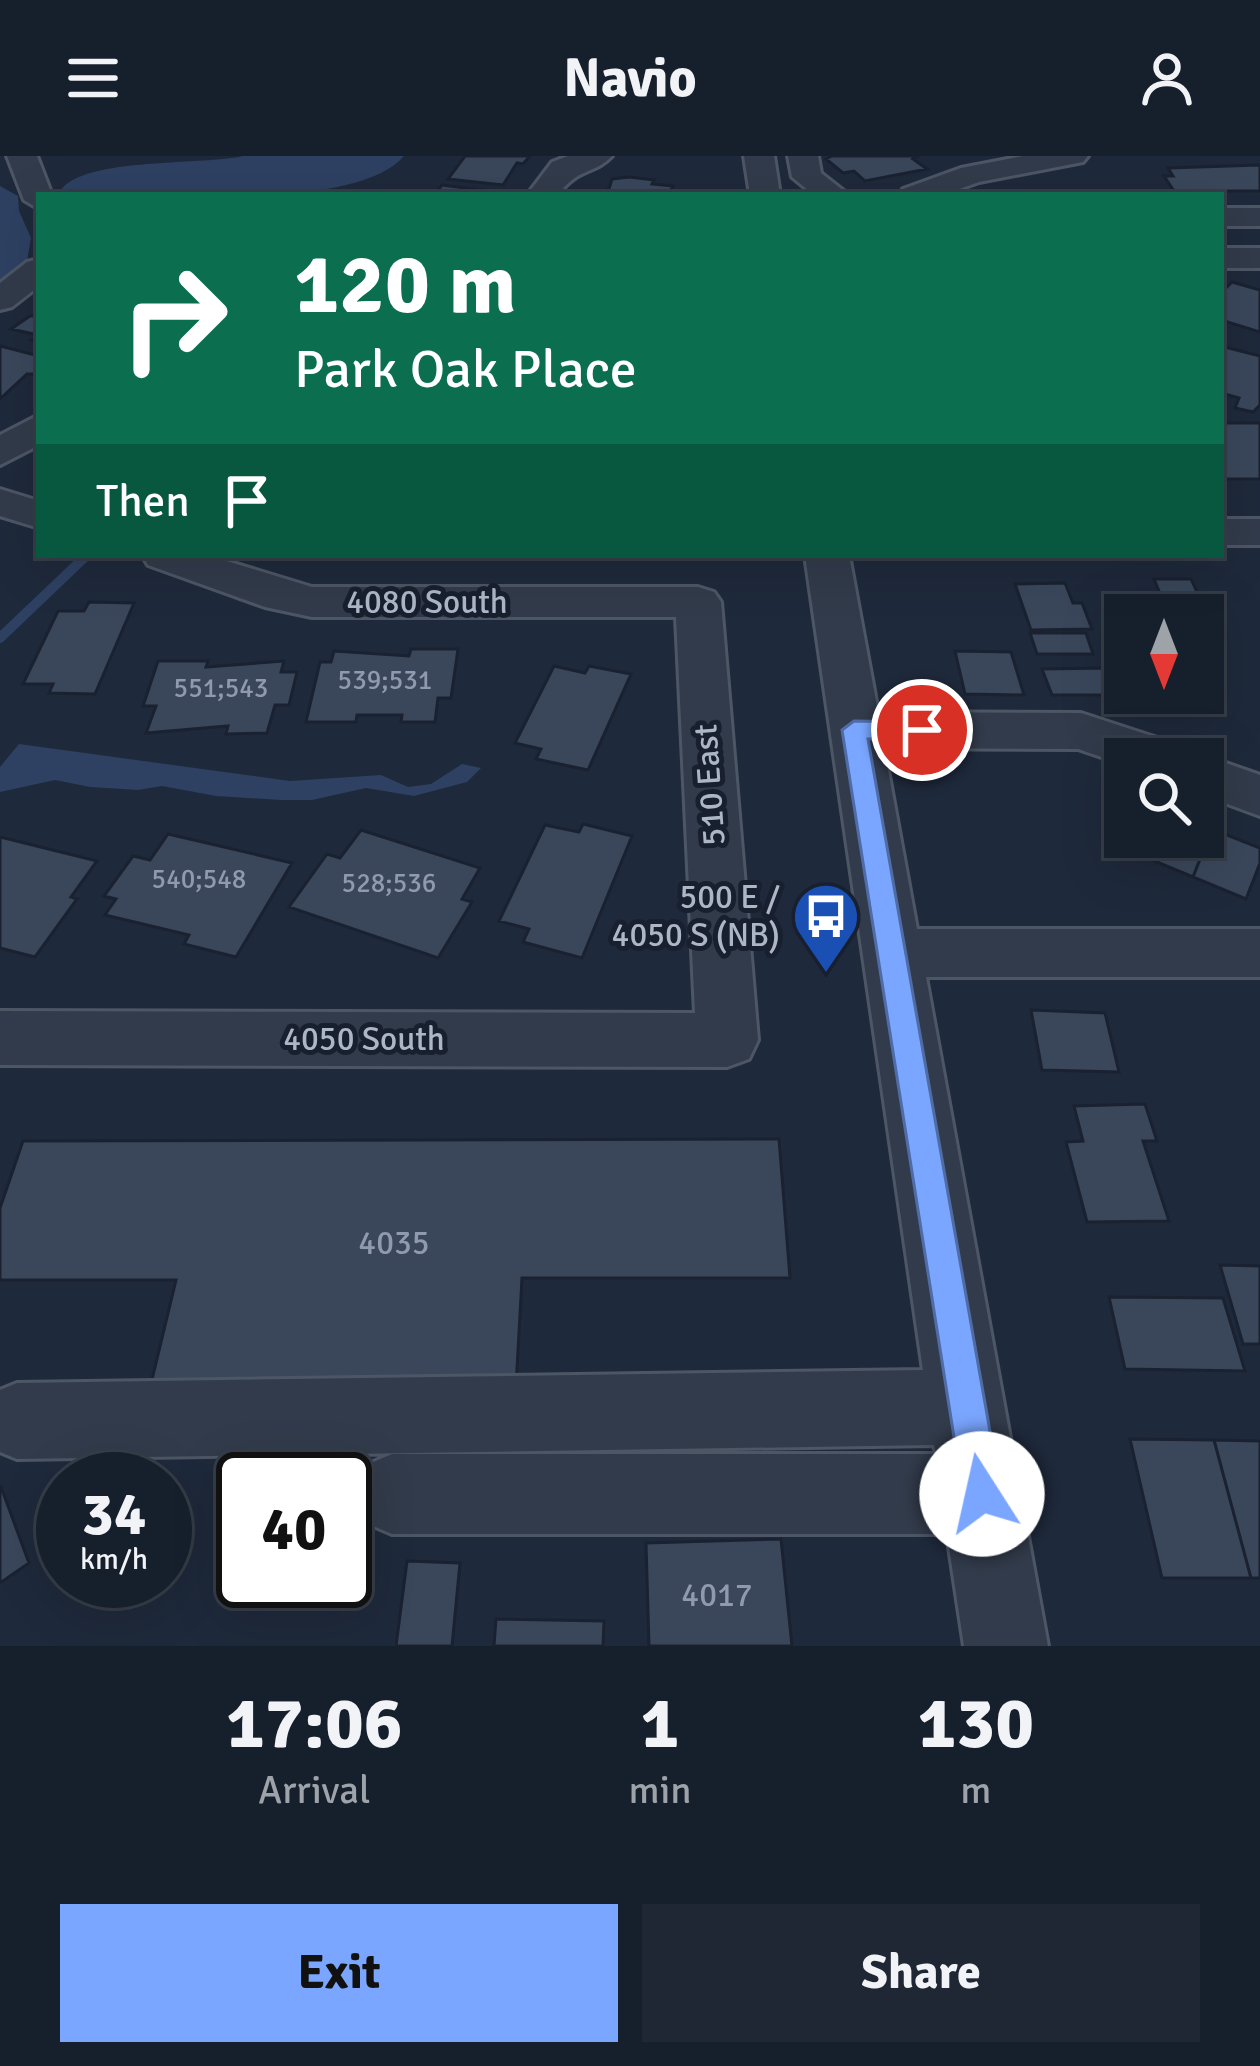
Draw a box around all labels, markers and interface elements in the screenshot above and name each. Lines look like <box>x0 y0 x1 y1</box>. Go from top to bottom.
icon: menu <box>60 45 126 111</box>
text: Navio <box>563 45 697 112</box>
icon: person <box>1134 45 1200 111</box>
text: 120 m <box>294 233 516 337</box>
icon: right <box>96 240 252 396</box>
text: Park Oak Place <box>294 336 637 403</box>
icon: arrive <box>214 468 280 534</box>
text: Then <box>96 474 190 529</box>
street label: 4080 South <box>346 582 508 623</box>
north arrow <box>1104 594 1224 714</box>
map controls <box>1104 594 1224 858</box>
house number: 539;531 <box>338 664 432 697</box>
house number: 551;543 <box>174 672 268 705</box>
pin <box>871 679 973 781</box>
icon: arrive <box>889 697 955 763</box>
street label: 510 East <box>685 723 735 847</box>
button: search <box>1104 738 1224 858</box>
house number: 540;548 <box>152 863 246 896</box>
house number: 528;536 <box>342 867 436 900</box>
place label: 500 E / 4050 S (NB) <box>612 877 780 956</box>
bus stop icon: 500 E / 4050 S (NB) <box>791 881 861 975</box>
street label: 4050 South <box>283 1019 445 1060</box>
house number: 4035 <box>358 1223 430 1264</box>
position arrow <box>919 1431 1045 1557</box>
speed limit sign: 40 <box>216 1452 372 1608</box>
text: 34 <box>82 1478 146 1552</box>
text: km/h <box>80 1541 148 1578</box>
house number: 4017 <box>681 1575 753 1616</box>
text: 17:06 <box>226 1679 403 1768</box>
text: 1 <box>641 1679 679 1768</box>
text: 130 <box>917 1679 1034 1768</box>
text: Arrival <box>258 1766 370 1814</box>
text: min <box>629 1766 692 1814</box>
text: m <box>960 1766 991 1814</box>
button: Exit <box>60 1904 618 2042</box>
button: Share <box>642 1904 1200 2042</box>

